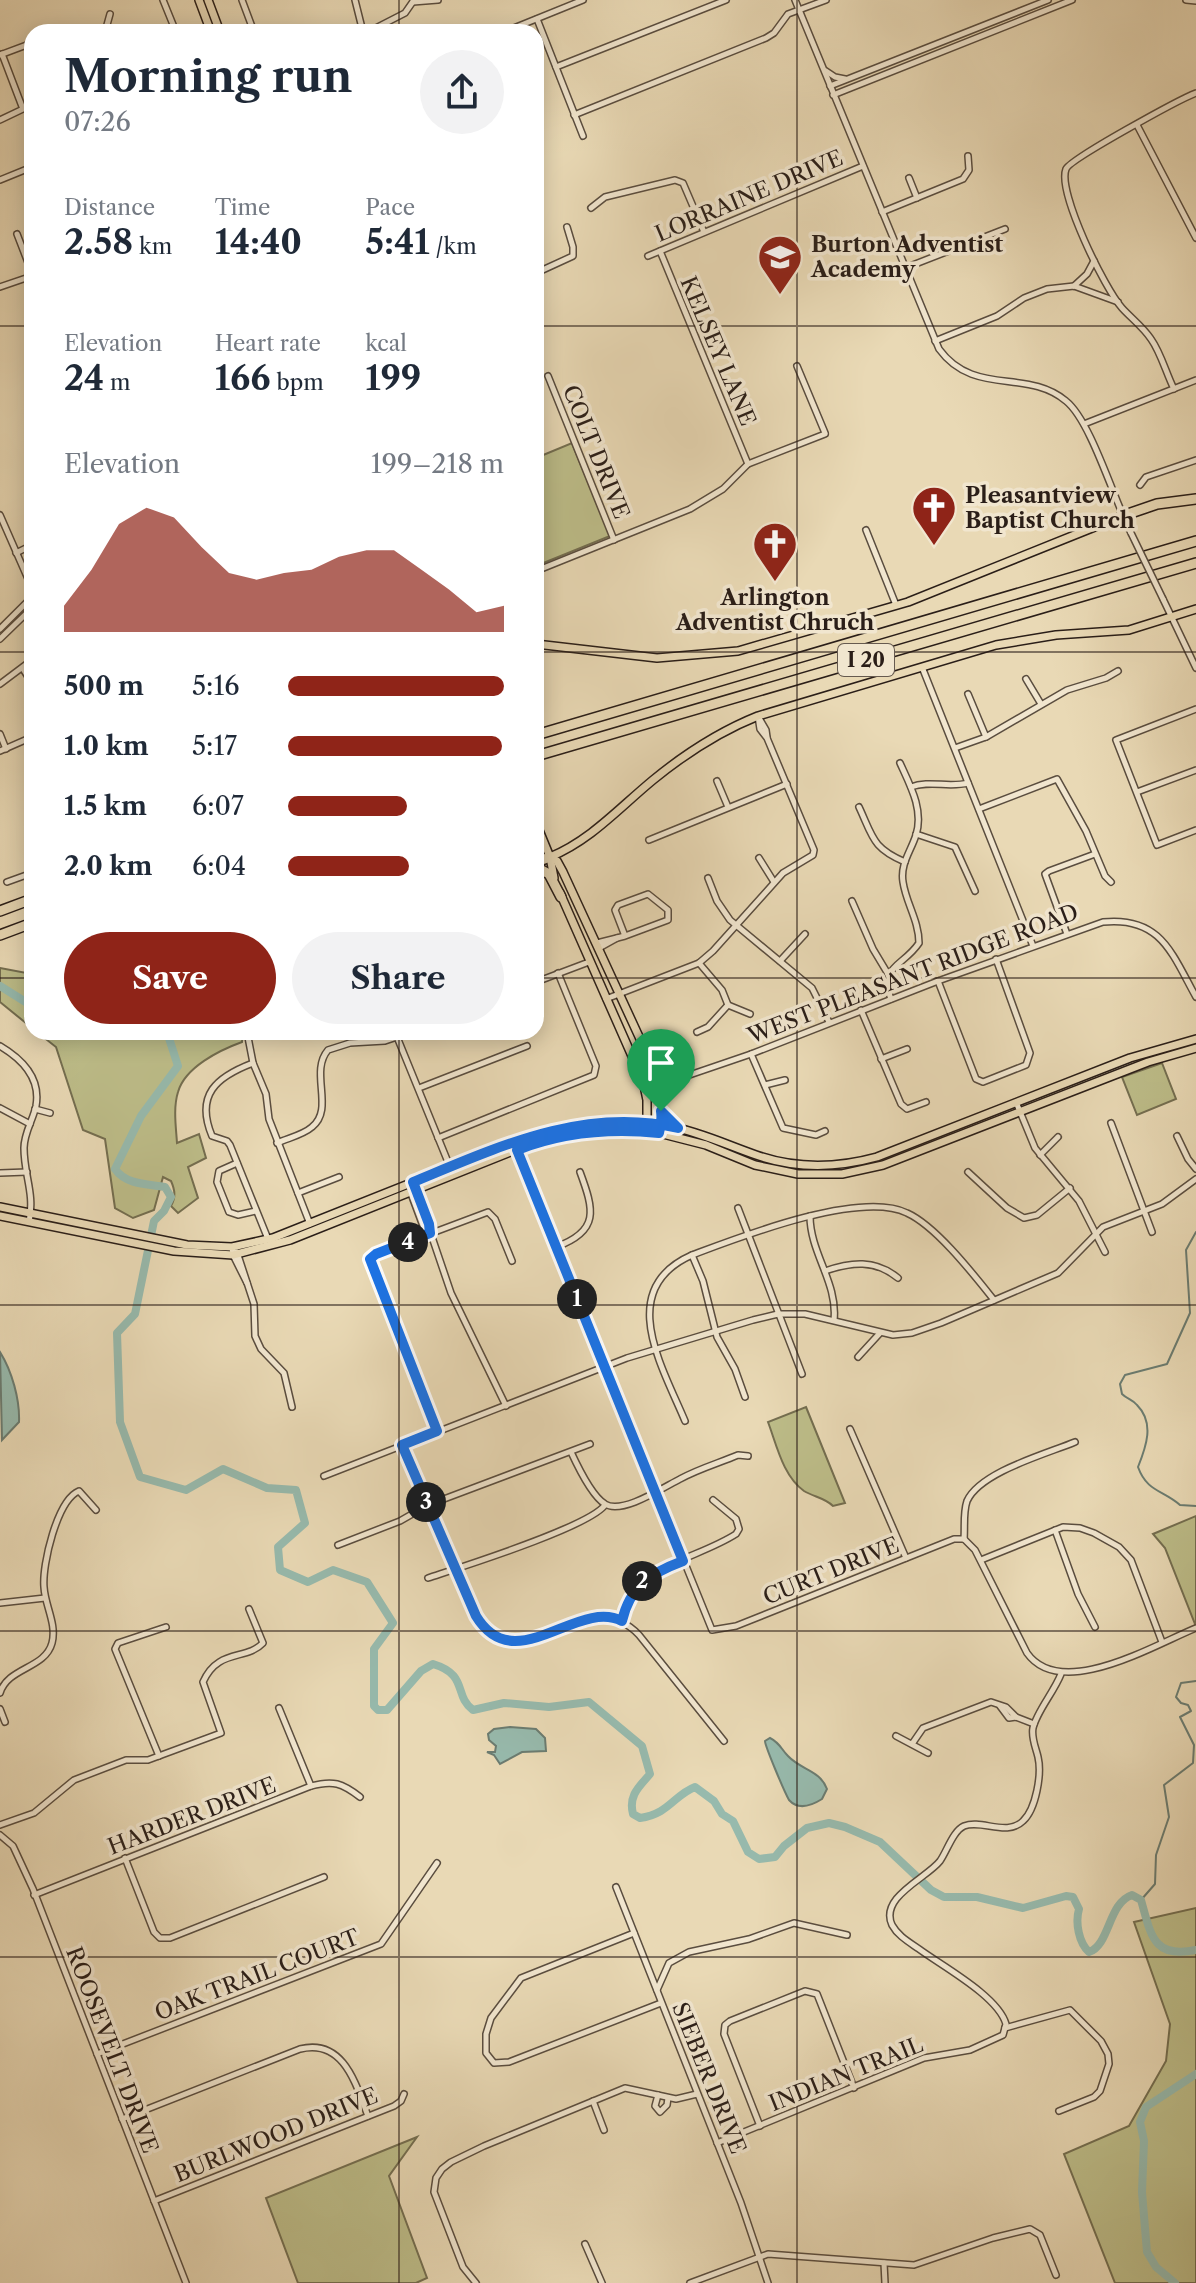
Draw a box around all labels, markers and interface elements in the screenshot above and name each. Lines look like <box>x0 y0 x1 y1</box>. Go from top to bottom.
text: Morning run <box>64 49 353 103</box>
button: share <box>420 50 504 134</box>
text: 07:26 <box>64 106 131 138</box>
street label: LORRAINE DRIVE <box>651 144 847 248</box>
text: Distance <box>64 194 155 221</box>
text: Time <box>215 194 270 221</box>
text: Pace <box>365 194 415 221</box>
text: 2.58 <box>64 221 133 263</box>
text: 14:40 <box>215 221 302 263</box>
text: 5:41 <box>365 221 430 263</box>
place label: Burton Adventist Academy <box>810 231 1003 283</box>
text: km <box>133 233 172 260</box>
text: /km <box>430 233 477 260</box>
school or university icon: Burton Adventist Academy <box>756 233 804 296</box>
street label: KELSEY LANE <box>674 272 762 430</box>
text: Elevation <box>64 330 162 357</box>
text: Heart rate <box>215 330 321 357</box>
text: kcal <box>365 330 407 357</box>
text: 24 <box>64 357 104 399</box>
text: 166 <box>215 357 271 399</box>
text: 199 <box>365 357 421 399</box>
text: m <box>104 369 131 396</box>
text: bpm <box>271 369 324 396</box>
street label: COLT DRIVE <box>557 381 635 523</box>
text: Elevation <box>64 448 180 480</box>
text: 199–218 m <box>371 448 504 480</box>
place label: Pleasantview Baptist Church <box>965 482 1135 534</box>
church icon: Pleasantview Baptist Church <box>910 484 958 547</box>
church icon: Arlington Adventist Chruch <box>751 520 799 583</box>
place label: Arlington Adventist Chruch <box>675 584 874 636</box>
road number: I 20 <box>838 644 894 676</box>
text: 500 m <box>64 670 144 702</box>
text: 5:16 <box>192 670 240 702</box>
text: 1.0 km <box>64 730 149 762</box>
text: 5:17 <box>192 730 237 762</box>
text: 1.5 km <box>64 790 147 822</box>
text: 6:07 <box>192 790 244 822</box>
text: 2.0 km <box>64 850 152 882</box>
text: 6:04 <box>192 850 246 882</box>
street label: WEST PLEASANT RIDGE ROAD <box>743 898 1082 1050</box>
button: Save <box>64 932 276 1024</box>
button: Share <box>292 932 504 1024</box>
pin <box>627 1029 695 1111</box>
icon: arrive <box>639 1041 683 1085</box>
pin: 4 <box>388 1222 428 1262</box>
text: 4 <box>401 1228 415 1255</box>
pin: 1 <box>557 1279 597 1319</box>
text: 1 <box>572 1285 582 1312</box>
pin: 3 <box>406 1482 446 1522</box>
text: 3 <box>420 1488 432 1515</box>
street label: CURT DRIVE <box>759 1531 903 1611</box>
pin: 2 <box>622 1561 662 1601</box>
text: 2 <box>636 1567 649 1594</box>
street label: HARDER DRIVE <box>104 1771 280 1861</box>
street label: OAK TRAIL COURT <box>151 1923 364 2026</box>
street label: ROOSEVELT DRIVE <box>60 1943 164 2157</box>
street label: SIEBER DRIVE <box>666 1998 752 2158</box>
street label: INDIAN TRAIL <box>765 2031 927 2117</box>
street label: BURLWOOD DRIVE <box>170 2082 382 2188</box>

